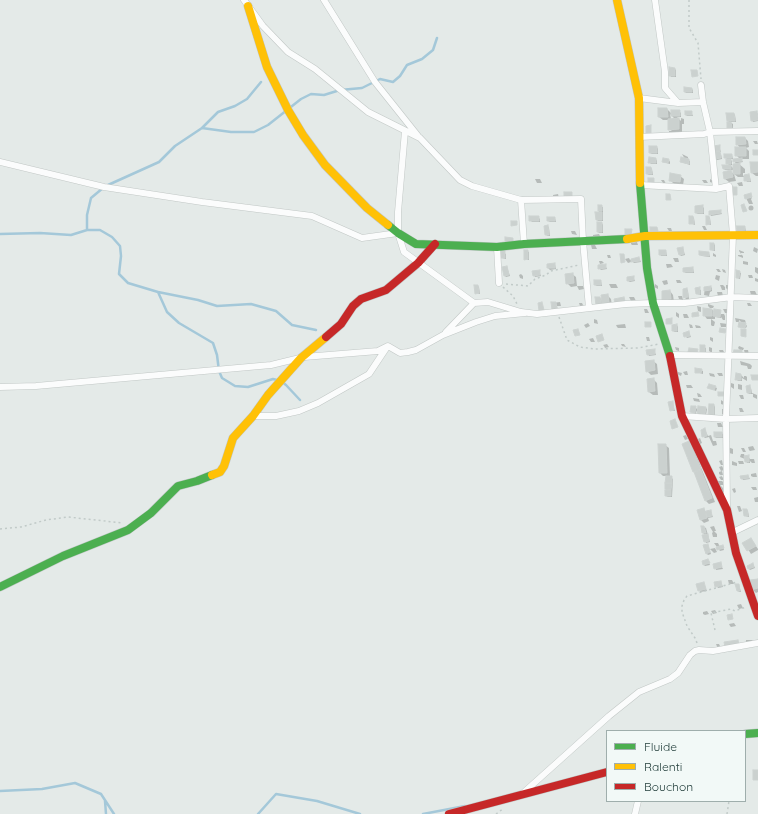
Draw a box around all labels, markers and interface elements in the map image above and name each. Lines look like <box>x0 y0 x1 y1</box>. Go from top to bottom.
legend <box>606 730 746 802</box>
text: Fluide <box>644 739 677 754</box>
text: Ralenti <box>644 759 682 774</box>
text: Bouchon <box>644 779 693 794</box>

